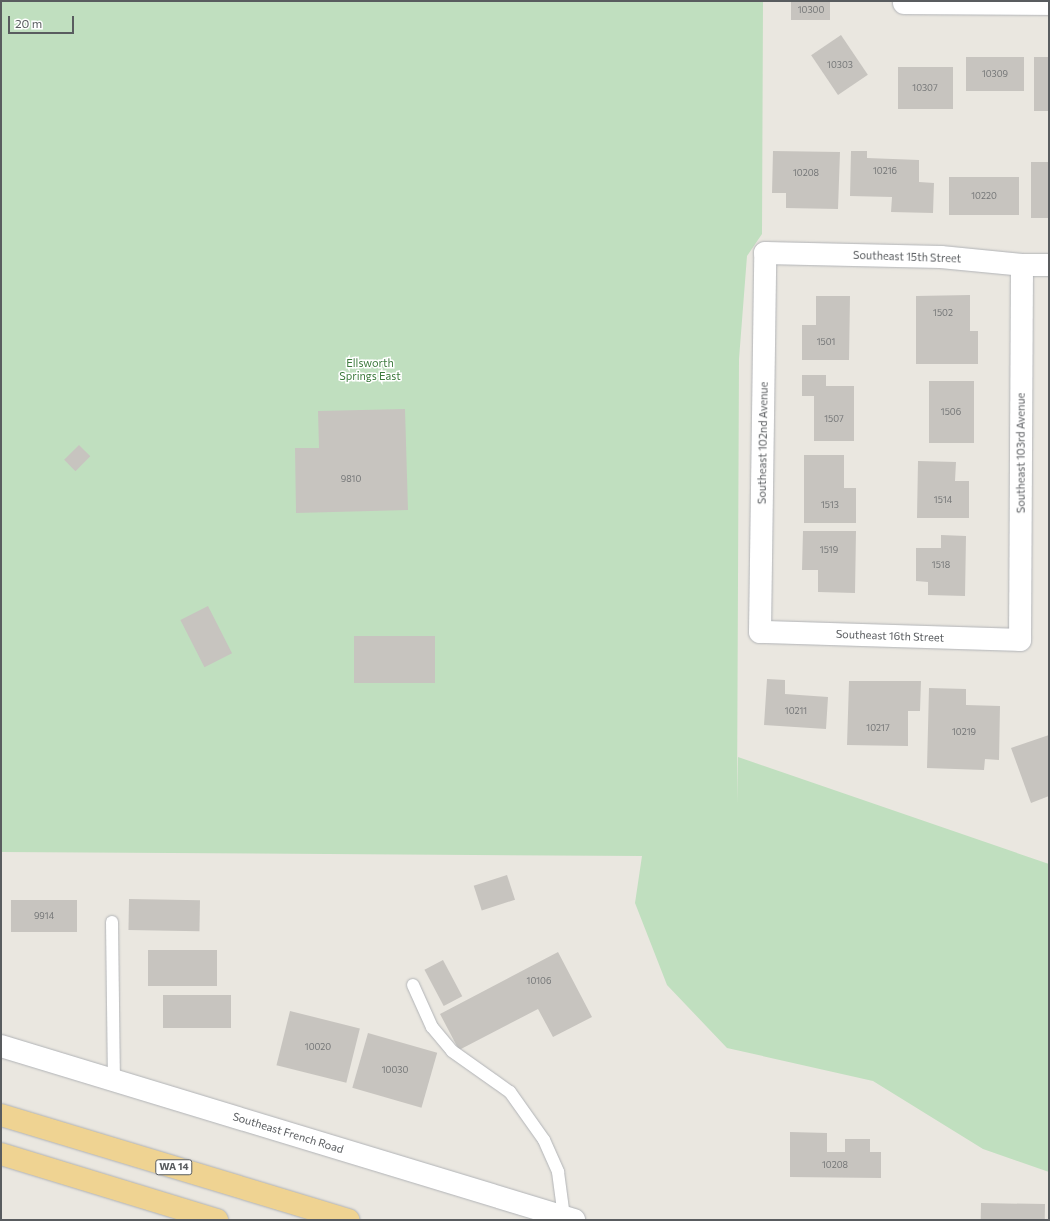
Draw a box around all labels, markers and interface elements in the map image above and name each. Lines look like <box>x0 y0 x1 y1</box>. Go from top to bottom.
house number: 10300 <box>798 5 824 15</box>
scale bar <box>10 8 76 34</box>
text: 20 m <box>15 16 42 30</box>
house number: 10303 <box>827 60 853 70</box>
house number: 10309 <box>982 69 1008 79</box>
house number: 10307 <box>912 83 938 93</box>
house number: 10216 <box>873 166 897 176</box>
house number: 10208 <box>793 168 819 178</box>
house number: 10220 <box>971 191 997 201</box>
street label: Southeast 15th Street <box>853 249 961 265</box>
house number: 1502 <box>933 308 953 318</box>
house number: 1501 <box>817 337 835 347</box>
park label: Ellsworth Springs East <box>339 357 401 383</box>
street label: Southeast 102nd Avenue <box>755 382 771 504</box>
street label: Southeast 103rd Avenue <box>1014 393 1028 513</box>
house number: 1506 <box>941 407 961 417</box>
house number: 1507 <box>824 414 844 424</box>
house number: 9810 <box>341 474 361 484</box>
house number: 1514 <box>934 495 952 505</box>
house number: 1513 <box>821 500 839 510</box>
house number: 1519 <box>820 545 838 555</box>
house number: 1518 <box>932 560 950 570</box>
street label: Southeast 16th Street <box>836 628 944 644</box>
house number: 10211 <box>785 706 807 716</box>
house number: 10217 <box>866 723 890 733</box>
house number: 10219 <box>952 727 976 737</box>
house number: 9914 <box>34 911 54 921</box>
house number: 10106 <box>527 976 551 986</box>
house number: 10020 <box>305 1042 331 1052</box>
house number: 10030 <box>382 1065 408 1075</box>
street label: Southeast French Road <box>231 1110 345 1156</box>
road number: WA 14 <box>155 1159 193 1175</box>
house number: 10208 <box>822 1160 848 1170</box>

